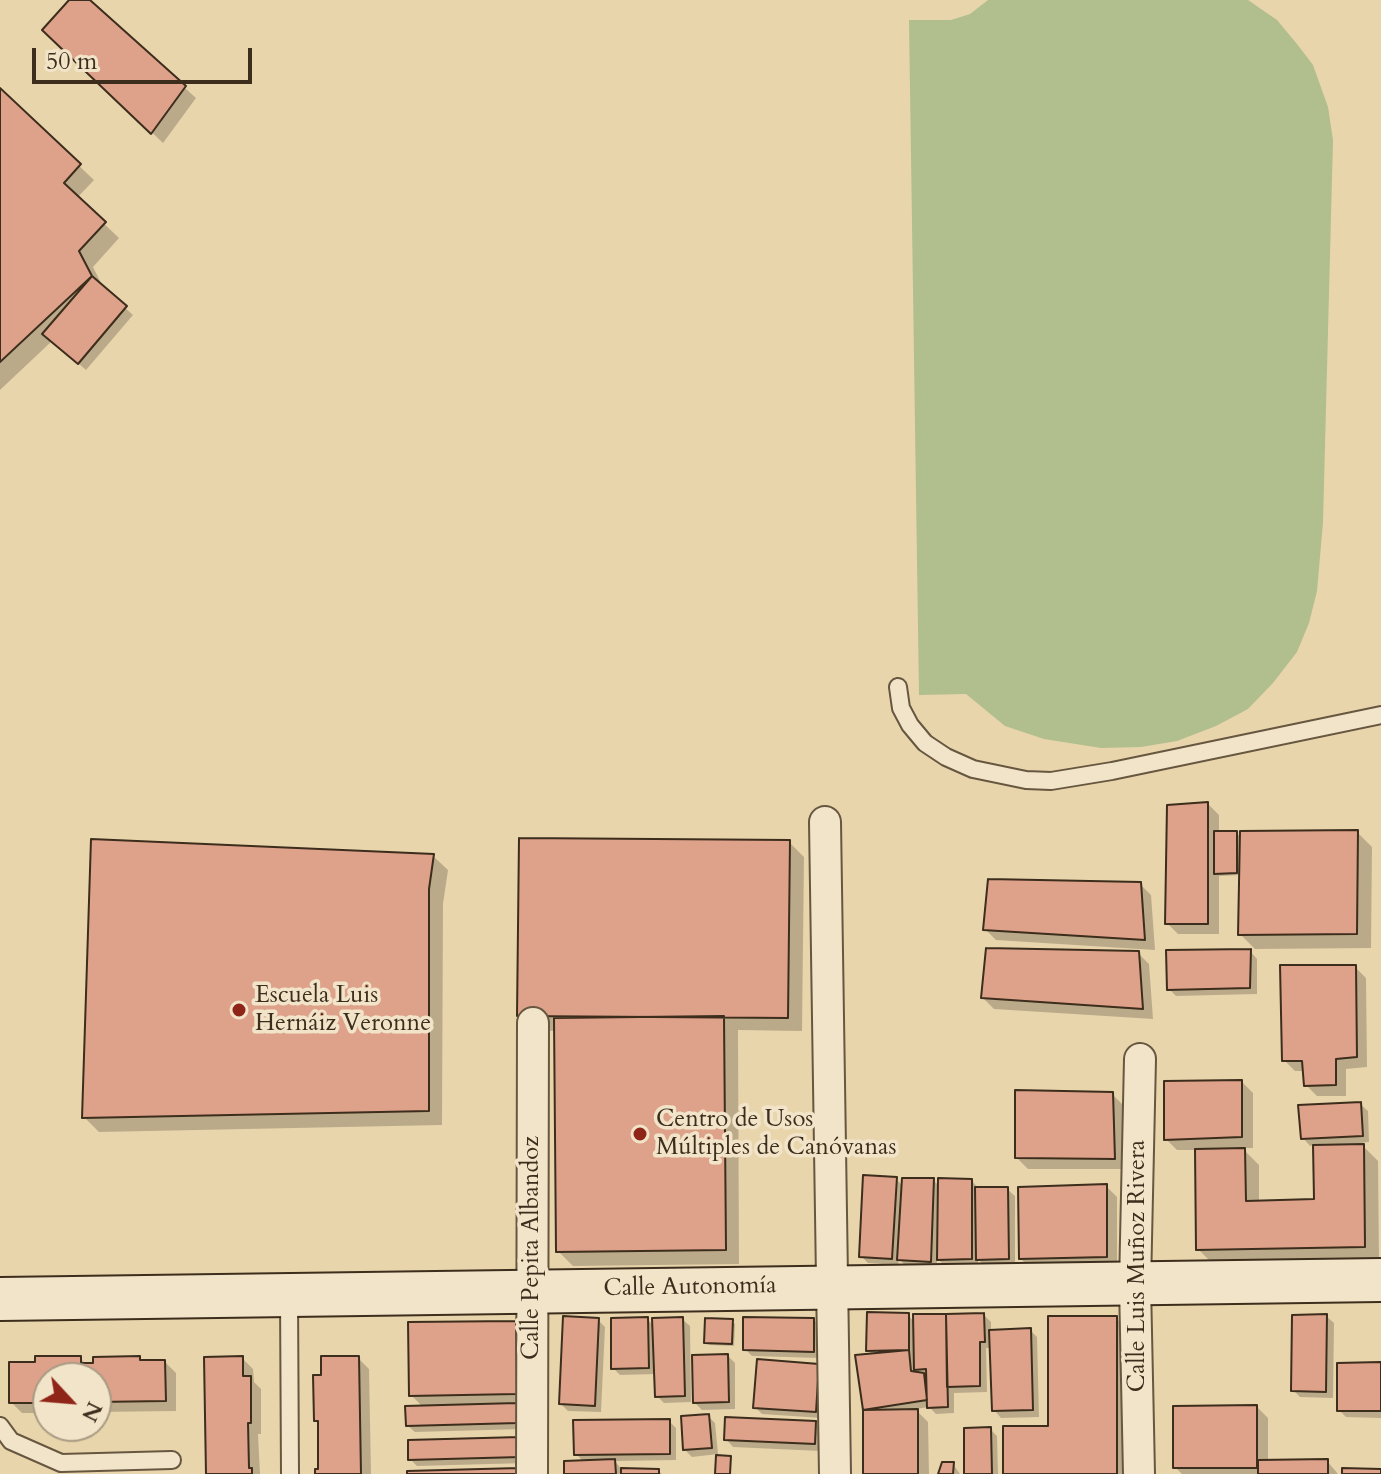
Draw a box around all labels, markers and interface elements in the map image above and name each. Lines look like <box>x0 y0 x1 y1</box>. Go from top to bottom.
scale bar <box>36 32 256 82</box>
text: 50 m <box>46 45 97 78</box>
place label: Escuela Luis Hernáiz Veronne <box>255 982 431 1038</box>
marker: Escuela Luis Hernáiz Veronne <box>230 1001 248 1019</box>
place label: Centro de Usos Múltiples de Canóvanas <box>656 1106 896 1162</box>
marker: Centro de Usos Múltiples de Canóvanas <box>631 1125 649 1143</box>
street label: Calle Pepita Albandoz <box>518 1136 546 1360</box>
street label: Calle Luis Muñoz Rivera <box>1124 1140 1152 1392</box>
street label: Calle Autonomía <box>603 1272 777 1304</box>
north arrow <box>32 1362 112 1442</box>
text: N <box>74 1396 109 1427</box>

